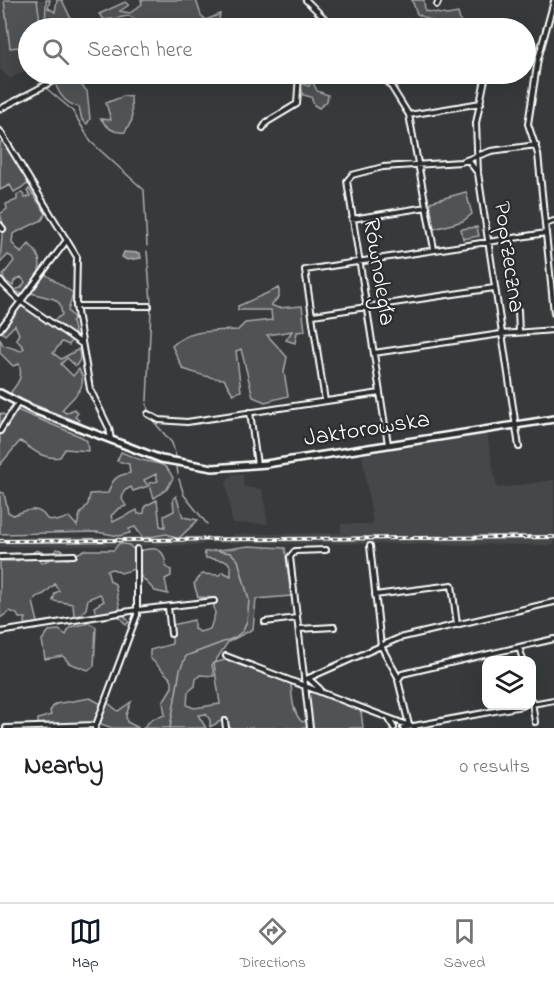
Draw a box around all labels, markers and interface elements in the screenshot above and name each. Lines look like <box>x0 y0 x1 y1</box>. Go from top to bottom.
search box <box>18 18 536 84</box>
icon: search <box>39 35 72 68</box>
text: Search here <box>87 35 192 67</box>
street label: Poprzeczna <box>483 199 533 315</box>
street label: Równoległa <box>352 216 404 328</box>
street label: Jaktorowska <box>301 403 433 457</box>
map controls <box>482 656 536 710</box>
button: layers <box>482 656 536 710</box>
text: Nearby <box>24 748 103 786</box>
text: 0 results <box>459 753 530 782</box>
tab: Map <box>69 915 102 975</box>
tab: Directions <box>239 915 306 975</box>
tab: Saved <box>443 915 485 975</box>

